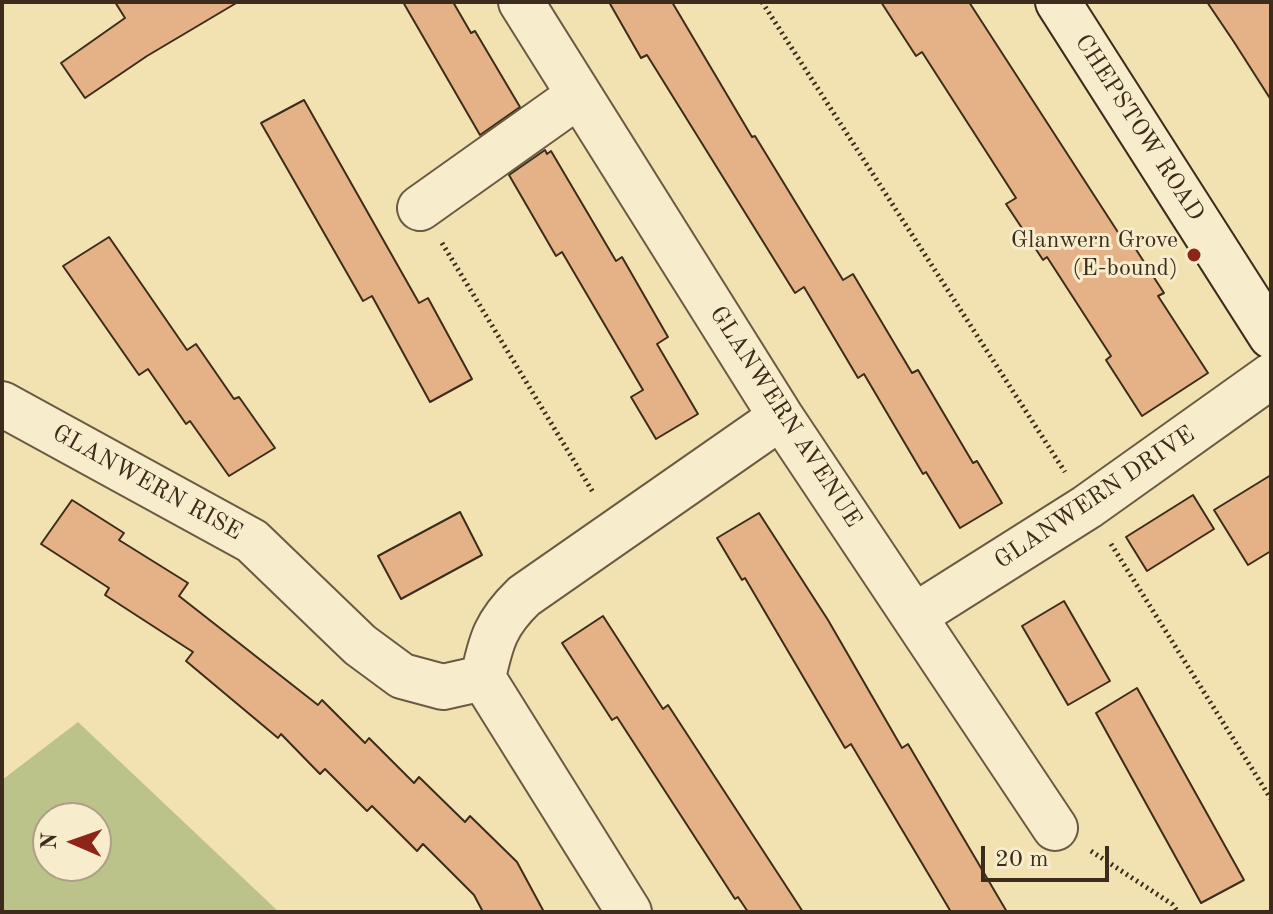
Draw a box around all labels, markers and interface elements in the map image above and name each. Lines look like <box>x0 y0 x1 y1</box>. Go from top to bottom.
street label: CHEPSTOW ROAD <box>1068 29 1210 227</box>
place label: Glanwern Grove (E-bound) <box>1011 227 1178 283</box>
marker: Glanwern Grove (E-bound) <box>1185 246 1203 264</box>
street label: GLANWERN AVENUE <box>703 301 867 533</box>
street label: GLANWERN RISE <box>47 419 247 547</box>
street label: GLANWERN DRIVE <box>989 420 1201 576</box>
north arrow <box>32 802 112 882</box>
scale bar <box>985 830 1113 880</box>
text: N <box>39 832 61 850</box>
text: 20 m <box>995 848 1049 872</box>

